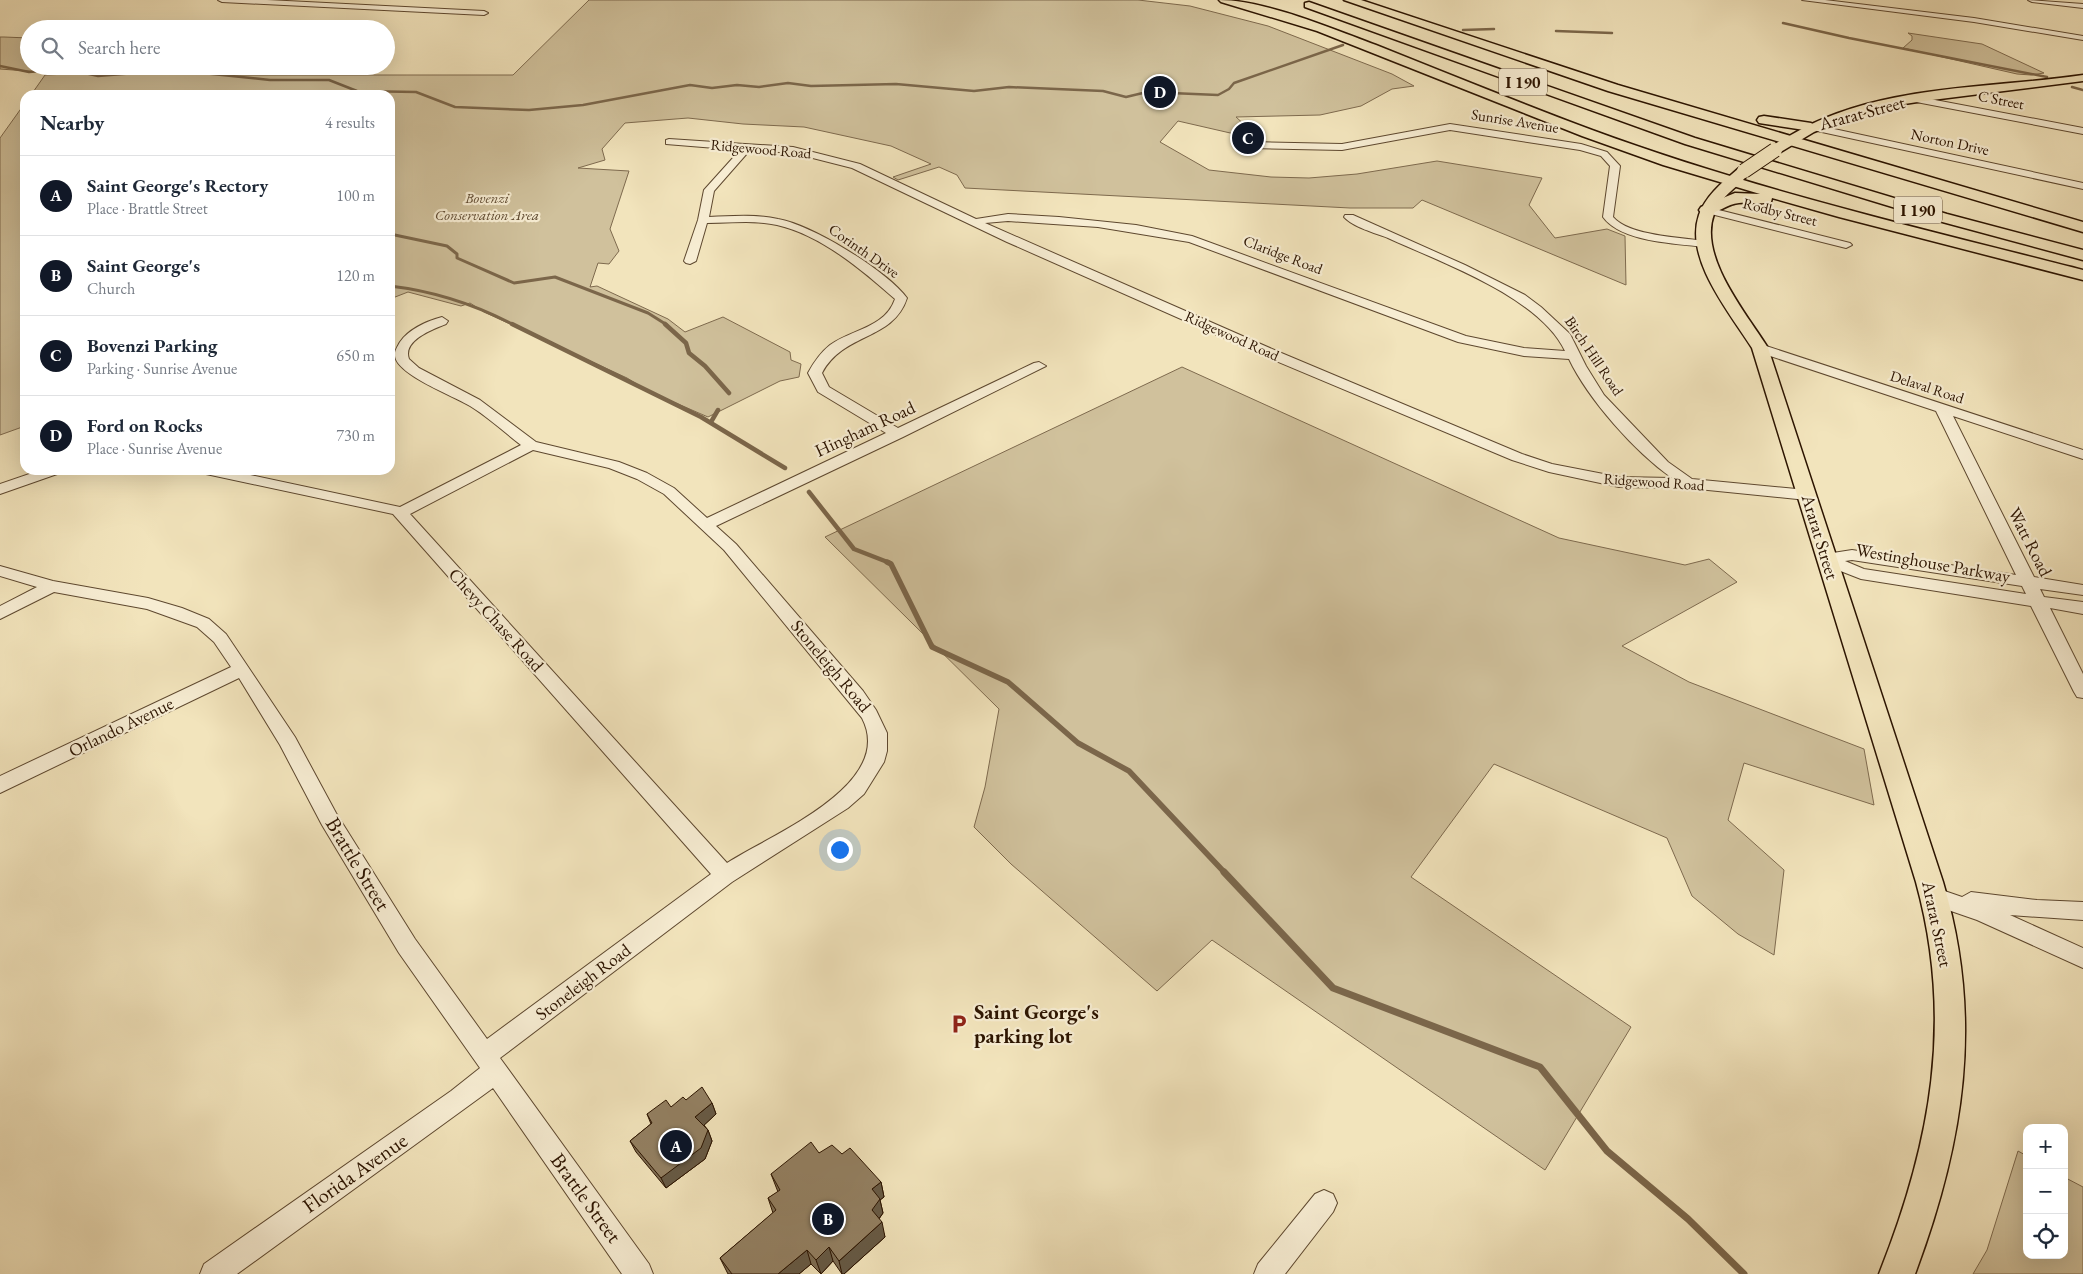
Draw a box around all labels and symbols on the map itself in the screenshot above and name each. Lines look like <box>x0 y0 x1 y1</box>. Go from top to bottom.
road number: I 190 <box>1499 68 1547 95</box>
pin: D <box>1144 73 1176 111</box>
street label: C Street <box>1976 86 2026 113</box>
street label: Ararat Street <box>1816 90 1908 135</box>
street label: Sunrise Avenue <box>1470 104 1560 137</box>
pin: C <box>1232 119 1264 157</box>
street label: Norton Drive <box>1909 124 1991 159</box>
street label: Ridgewood Road <box>710 135 813 162</box>
park label: Bovenzi Conservation Area <box>435 188 539 224</box>
street label: Rodby Street <box>1741 193 1819 230</box>
road number: I 190 <box>1894 196 1942 224</box>
street label: Corinth Drive <box>825 219 904 282</box>
street label: Claridge Road <box>1241 231 1326 278</box>
street label: Ridgewood Road <box>1182 306 1283 365</box>
street label: Birch Hill Road <box>1561 312 1628 399</box>
street label: Delaval Road <box>1888 366 1967 408</box>
street label: Hingham Road <box>811 395 919 462</box>
street label: Ridgewood Road <box>1603 468 1706 495</box>
street label: Ararat Street <box>1796 491 1844 582</box>
street label: Watt Road <box>2003 503 2058 581</box>
street label: Westinghouse Parkway <box>1854 538 2012 587</box>
street label: Chevy Chase Road <box>444 563 550 677</box>
street label: Stoneleigh Road <box>786 615 877 717</box>
street label: Orlando Avenue <box>64 691 177 762</box>
street label: Brattle Street <box>320 812 397 916</box>
your location <box>827 837 853 863</box>
street label: Ararat Street <box>1917 878 1958 969</box>
street label: Stoneleigh Road <box>530 938 636 1025</box>
place label: Saint George's parking lot <box>974 998 1099 1049</box>
parking icon: Saint George's parking lot <box>948 1013 970 1035</box>
street label: Florida Avenue <box>297 1127 412 1219</box>
pin: A <box>660 1127 692 1165</box>
street label: Brattle Street <box>545 1148 628 1248</box>
pin: B <box>812 1200 844 1238</box>

